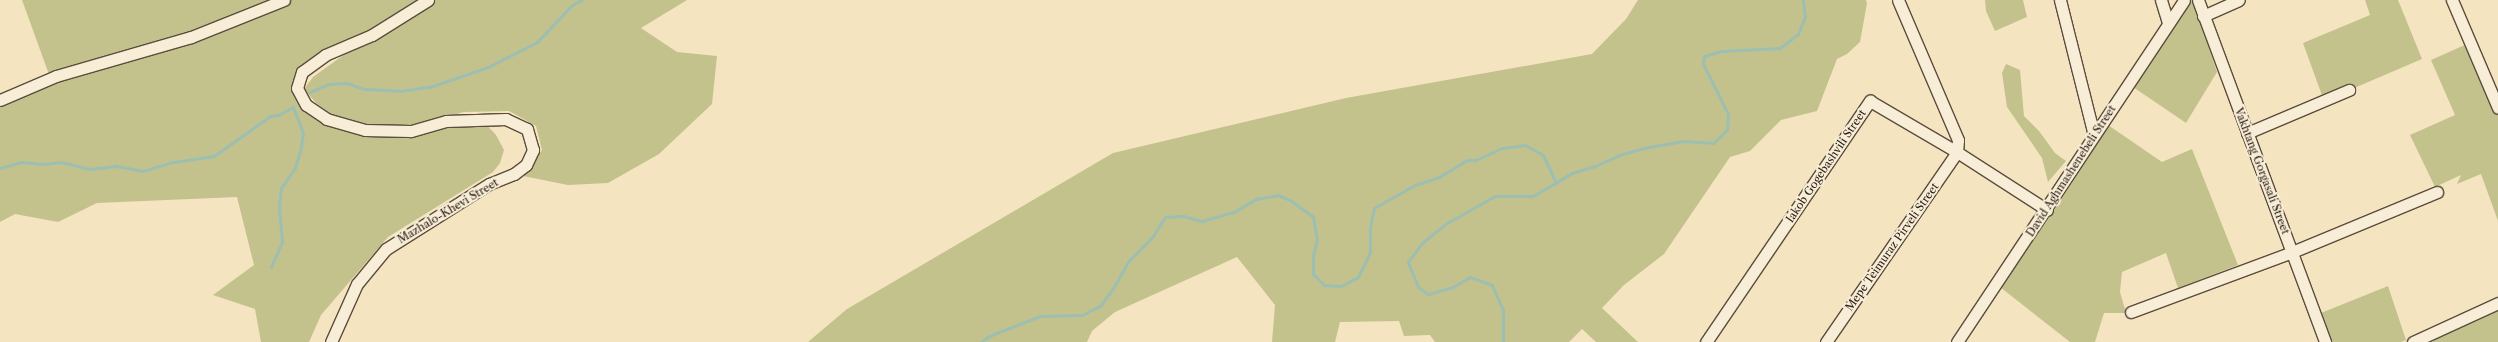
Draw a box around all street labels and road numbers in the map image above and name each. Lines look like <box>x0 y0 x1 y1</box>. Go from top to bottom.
street label: David Aghmashenebeli Street <box>2023 103 2119 239</box>
street label: Vakhtang Gorgasali Street <box>2232 106 2292 236</box>
street label: Iakob Gogebashvili Street <box>1783 107 1869 225</box>
street label: Mazhalo-Khevi Street <box>395 176 501 246</box>
street label: Mepe Teimuraz Pirveli Street <box>1843 180 1941 314</box>

